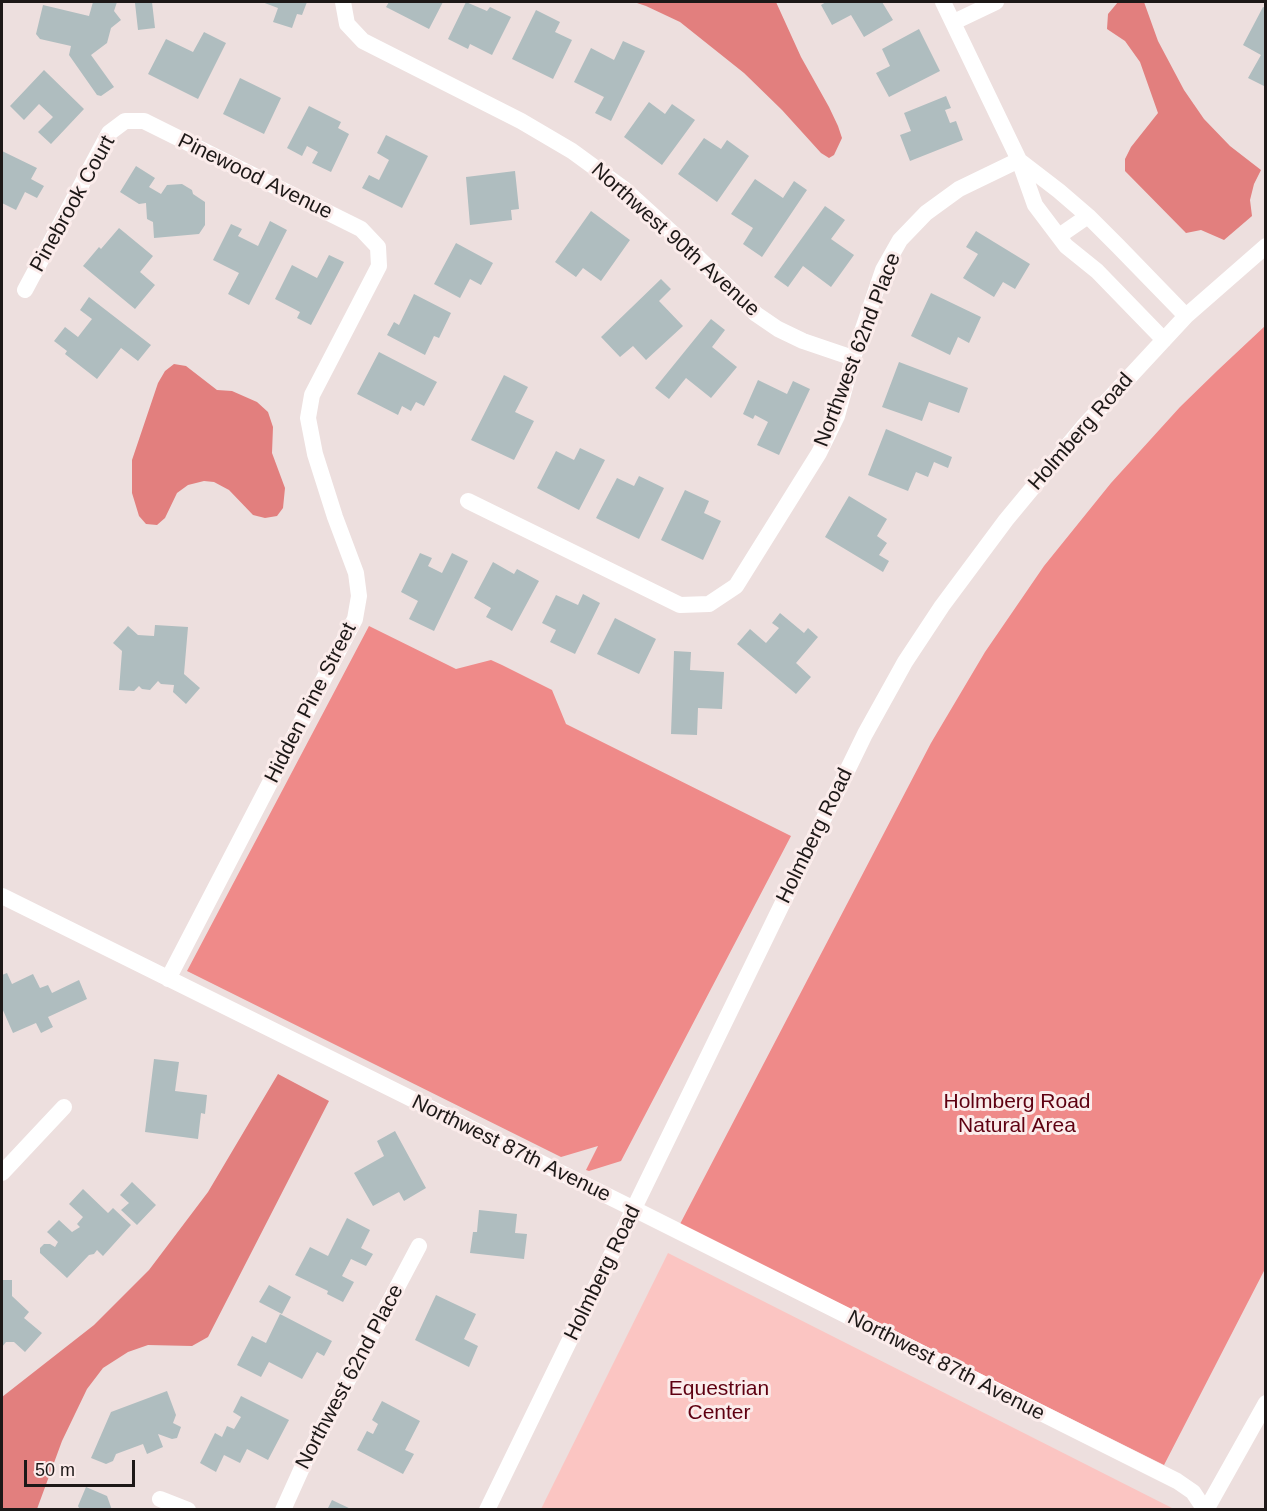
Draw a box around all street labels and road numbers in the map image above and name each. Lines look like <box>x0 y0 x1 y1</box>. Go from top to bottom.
street label: Pinewood Avenue <box>174 129 336 225</box>
street label: Pinebrook Court <box>25 132 121 276</box>
street label: Northwest 90th Avenue <box>586 158 764 322</box>
street label: Northwest 62nd Place <box>809 250 907 450</box>
street label: Holmberg Road <box>1023 368 1139 496</box>
street label: Hidden Pine Street <box>260 619 362 787</box>
street label: Holmberg Road <box>771 764 859 908</box>
street label: Northwest 87th Avenue <box>408 1090 614 1208</box>
street label: Holmberg Road <box>559 1201 647 1345</box>
street label: Northwest 62nd Place <box>291 1280 409 1474</box>
street label: Northwest 87th Avenue <box>843 1305 1049 1427</box>

